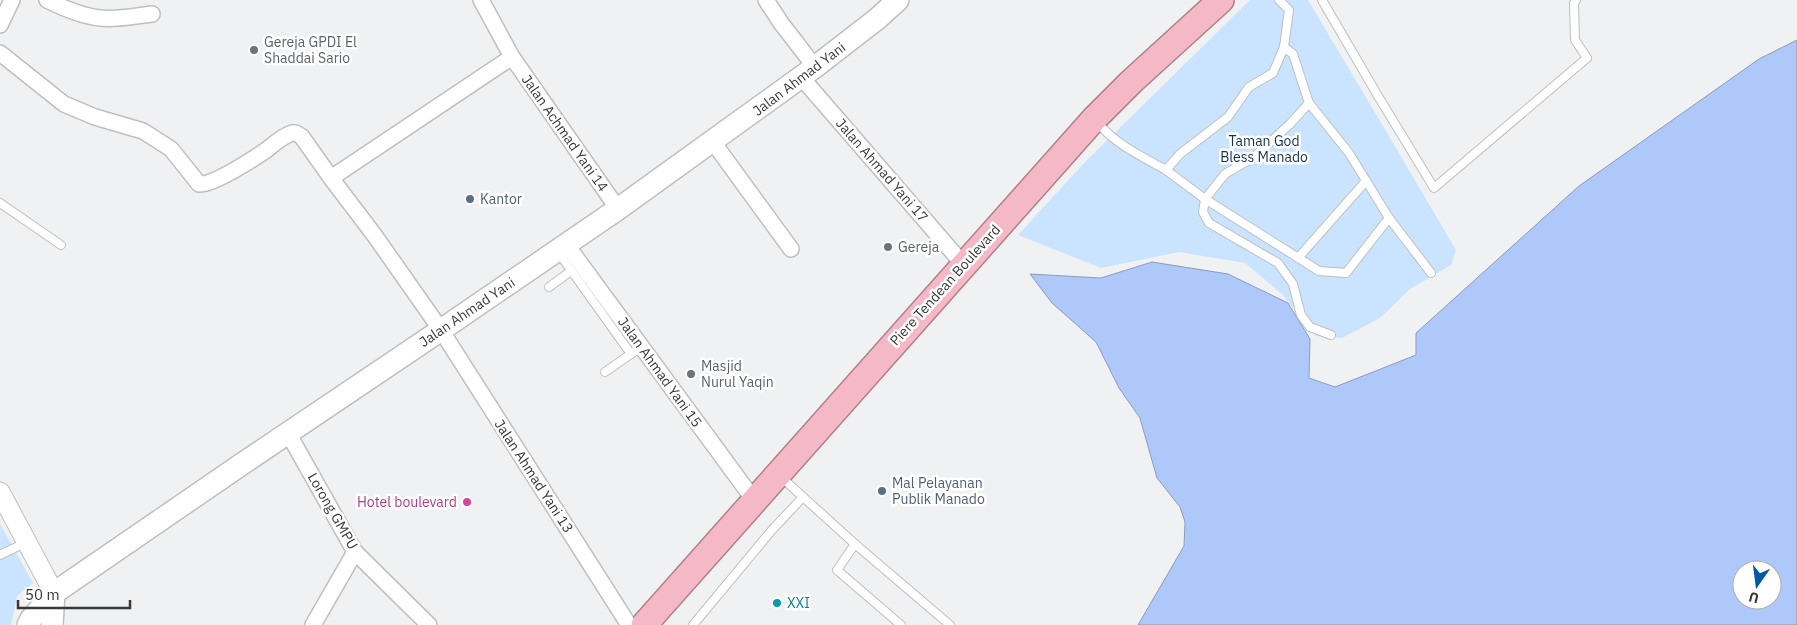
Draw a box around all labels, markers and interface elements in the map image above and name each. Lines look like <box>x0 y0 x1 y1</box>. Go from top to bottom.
place label: Gereja GPDI El Shaddai Sario <box>264 33 357 67</box>
street label: Jalan Ahmad Yani <box>749 38 849 120</box>
marker: Gereja GPDI El Shaddai Sario <box>248 44 260 56</box>
street label: Jalan Achmad Yani 14 <box>518 71 612 195</box>
street label: Jalan Ahmad Yani 17 <box>832 114 932 226</box>
park label: Taman God Bless Manado <box>1220 132 1308 166</box>
place label: Kantor <box>480 190 522 208</box>
marker: Kantor <box>464 193 476 205</box>
street label: Piere Tendean Boulevard <box>886 221 1004 349</box>
place label: Gereja <box>898 238 940 256</box>
marker: Gereja <box>882 241 894 253</box>
street label: Jalan Ahmad Yani <box>416 273 518 351</box>
street label: Jalan Ahmad Yani 15 <box>614 313 706 431</box>
place label: Masjid Nurul Yaqin <box>701 357 774 391</box>
marker: Masjid Nurul Yaqin <box>685 368 697 380</box>
street label: Jalan Ahmad Yani 13 <box>491 416 577 536</box>
street label: Lorong GMPU <box>304 470 362 552</box>
place label: Mal Pelayanan Publik Manado <box>892 474 985 508</box>
marker: Mal Pelayanan Publik Manado <box>876 485 888 497</box>
place label: Hotel boulevard <box>357 493 457 511</box>
marker: Hotel boulevard <box>461 496 473 508</box>
north arrow <box>1732 560 1782 610</box>
scale bar <box>18 578 130 610</box>
text: 50 m <box>25 585 60 604</box>
text: U <box>1747 588 1761 608</box>
place label: XXI <box>787 594 810 612</box>
marker: XXI <box>771 597 783 609</box>

